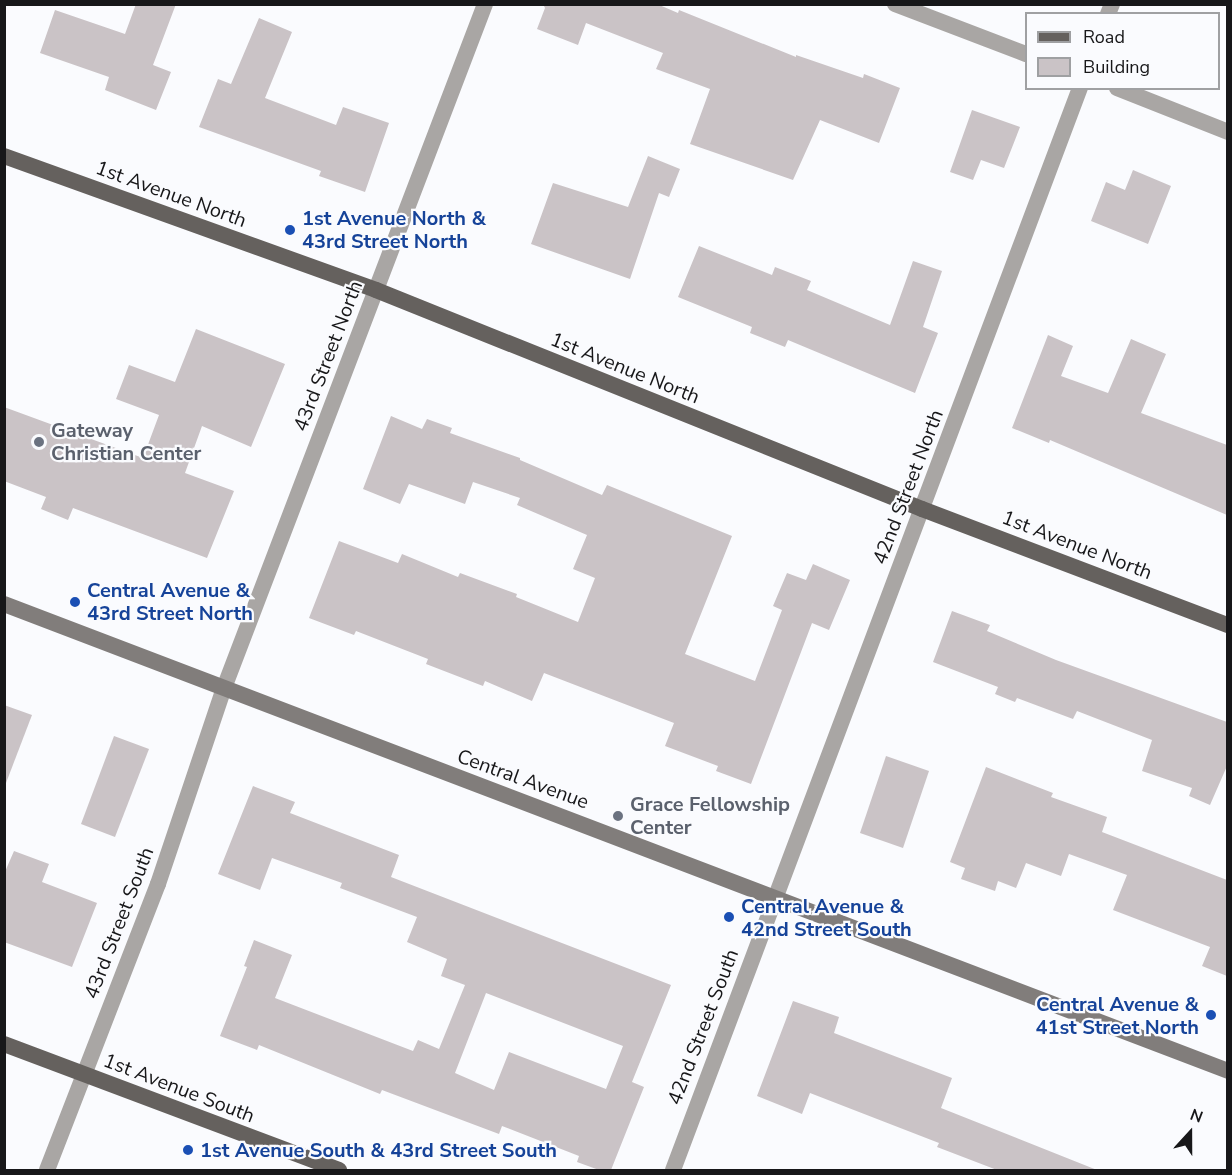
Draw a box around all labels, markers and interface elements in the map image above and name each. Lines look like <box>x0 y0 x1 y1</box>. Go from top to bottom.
legend <box>1025 12 1220 90</box>
text: Road <box>1083 25 1125 49</box>
text: Building <box>1083 55 1150 79</box>
street label: 1st Avenue North <box>92 156 250 232</box>
place label: 1st Avenue North & 43rd Street North <box>302 207 486 254</box>
marker: 1st Avenue North & 43rd Street North <box>283 223 297 237</box>
street label: 43rd Street North <box>288 277 368 435</box>
street label: 1st Avenue North <box>547 327 703 409</box>
street label: 42nd Street North <box>867 406 949 568</box>
place label: Gateway Christian Center <box>51 418 201 465</box>
marker: Gateway Christian Center <box>32 435 46 449</box>
street label: 1st Avenue North <box>999 505 1155 585</box>
place label: Central Avenue & 43rd Street North <box>87 578 253 625</box>
marker: Central Avenue & 43rd Street North <box>68 595 82 609</box>
street label: Central Avenue <box>454 744 592 814</box>
place label: Grace Fellowship Center <box>630 792 790 839</box>
marker: Grace Fellowship Center <box>611 809 625 823</box>
street label: 43rd Street South <box>79 844 159 1002</box>
place label: Central Avenue & 42nd Street South <box>741 894 912 941</box>
marker: Central Avenue & 42nd Street South <box>722 910 736 924</box>
street label: 42nd Street South <box>662 946 744 1108</box>
place label: Central Avenue & 41st Street North <box>1035 992 1199 1039</box>
marker: Central Avenue & 41st Street North <box>1204 1008 1218 1022</box>
street label: 1st Avenue South <box>100 1048 258 1128</box>
north arrow <box>1160 1103 1220 1163</box>
text: N <box>1187 1104 1206 1129</box>
place label: 1st Avenue South & 43rd Street South <box>200 1138 557 1162</box>
marker: 1st Avenue South & 43rd Street South <box>181 1143 195 1157</box>

